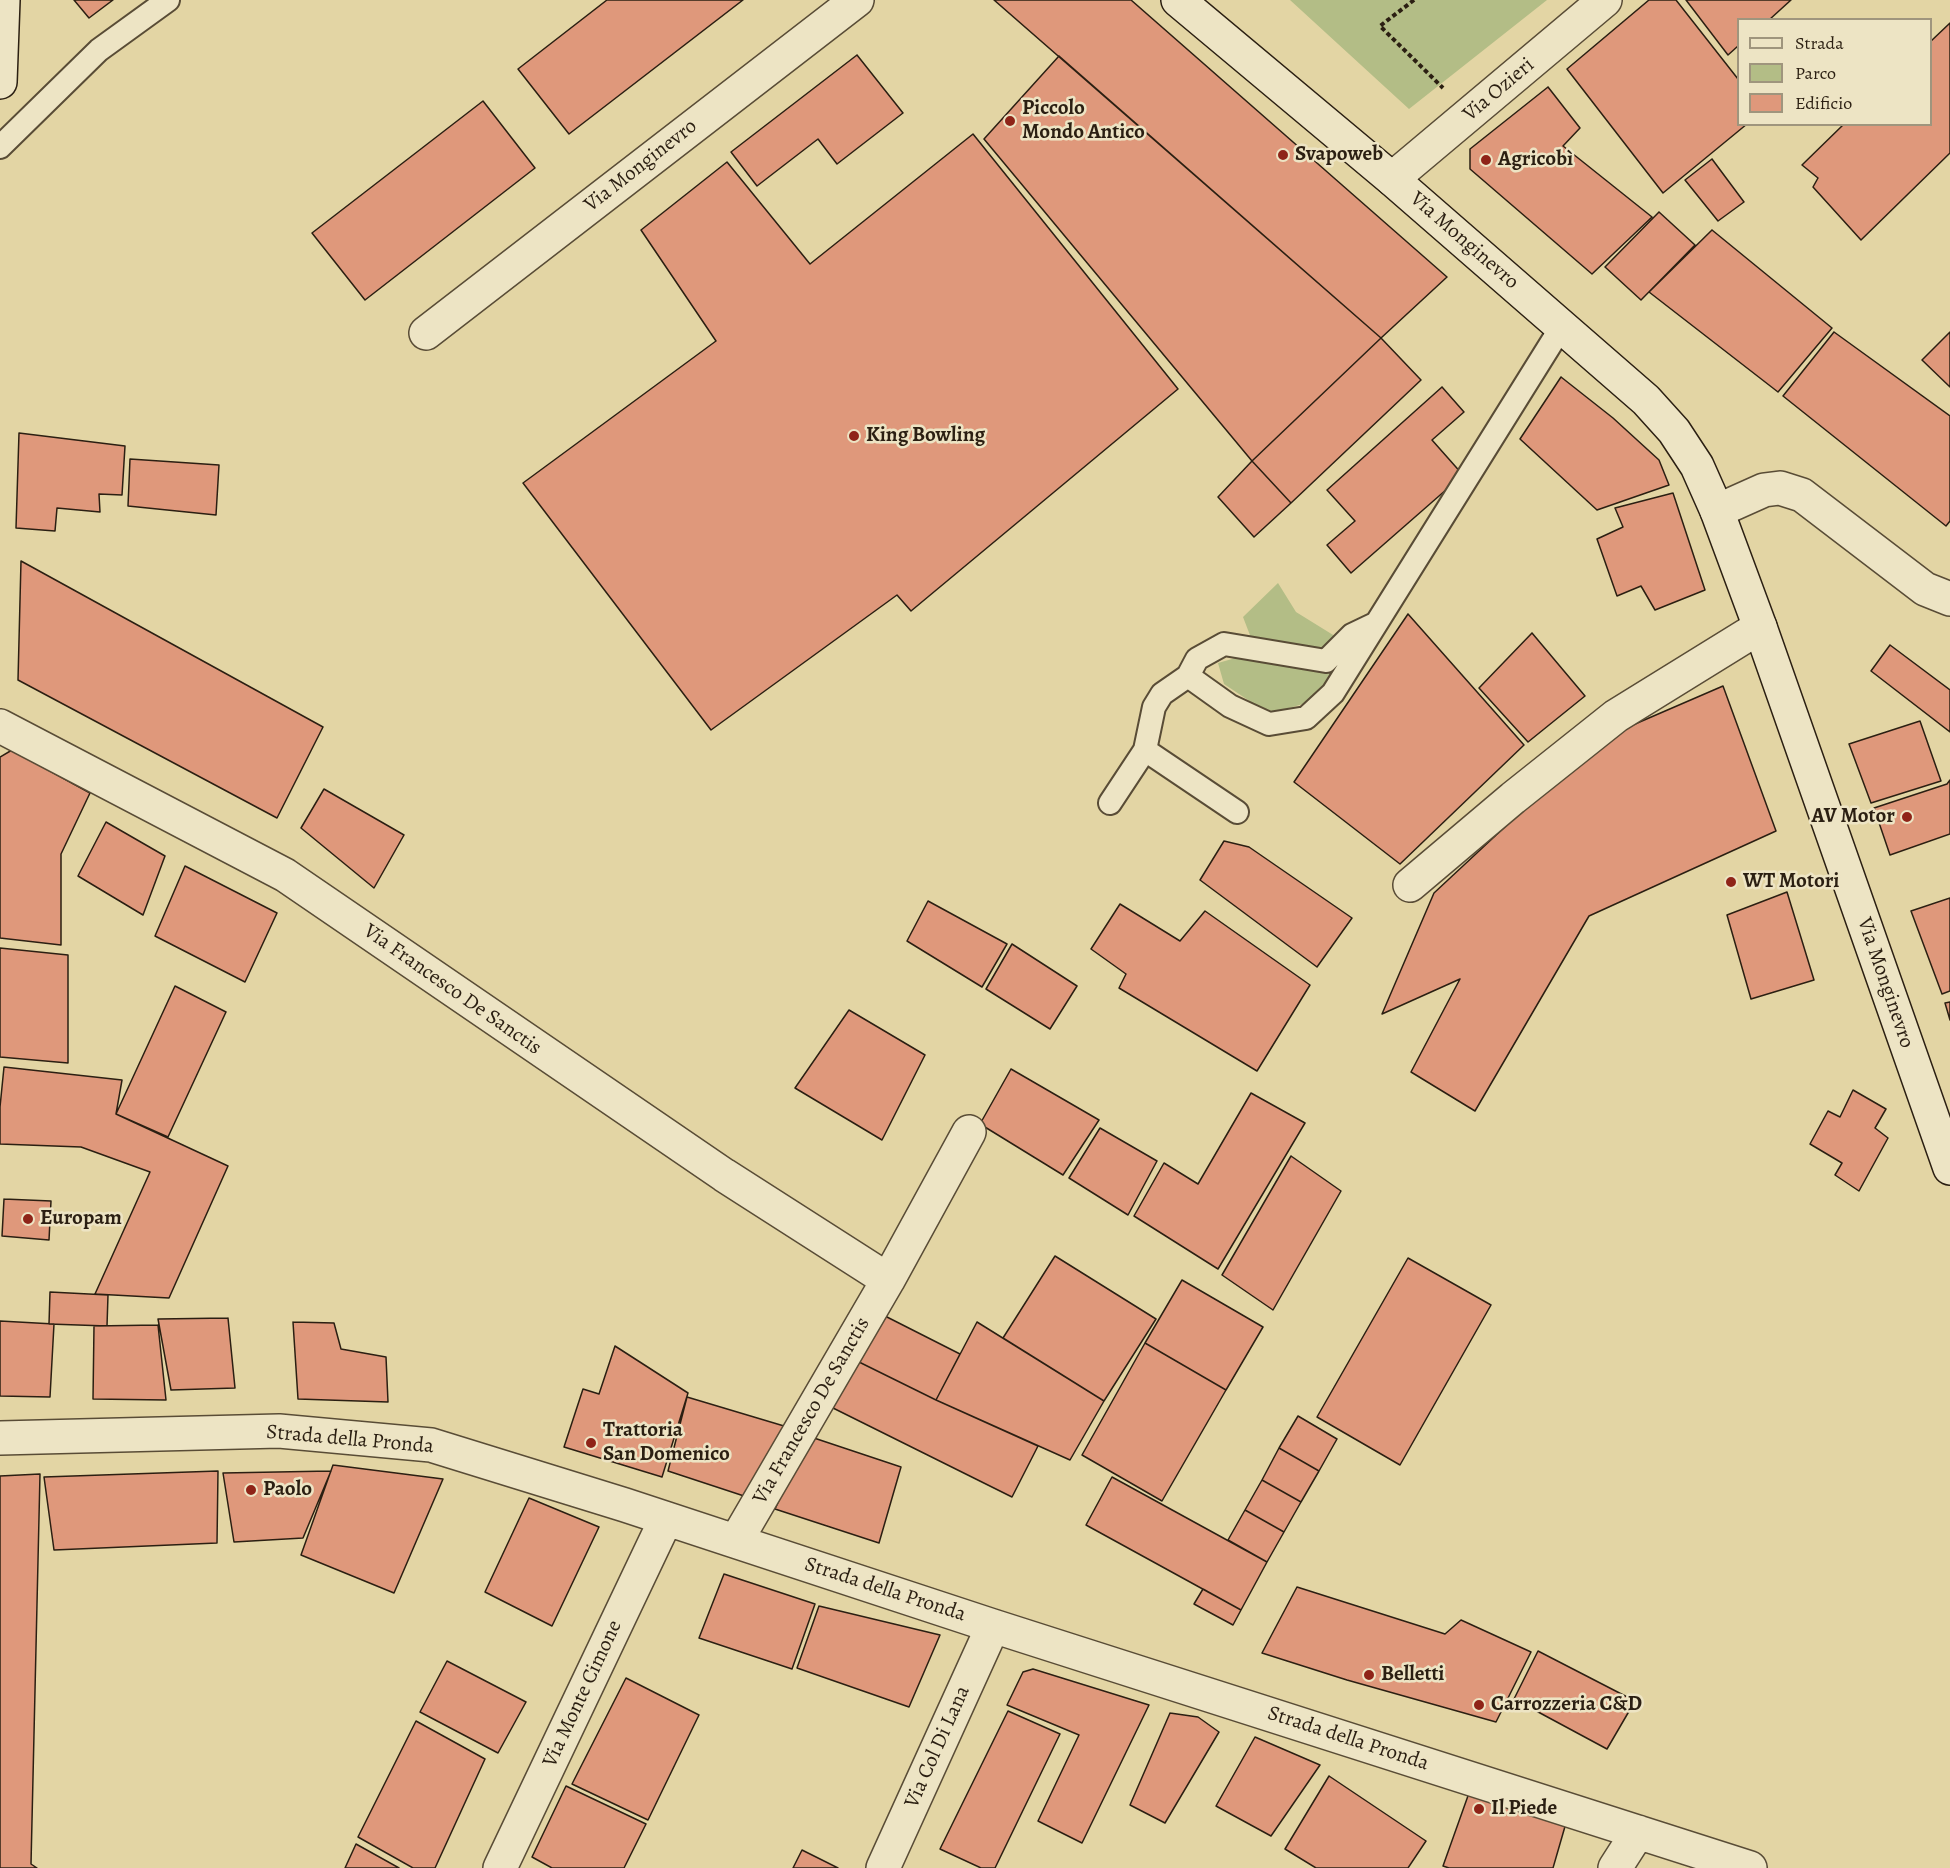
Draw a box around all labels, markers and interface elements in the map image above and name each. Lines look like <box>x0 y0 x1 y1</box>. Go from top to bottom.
legend <box>1737 18 1932 126</box>
text: Strada <box>1795 31 1844 55</box>
street label: Via Ozieri <box>1458 53 1540 127</box>
text: Parco <box>1795 61 1836 85</box>
text: Edificio <box>1795 91 1852 115</box>
place label: Piccolo Mondo Antico <box>1022 96 1145 146</box>
street label: Via Monginevro <box>580 114 702 218</box>
marker: Piccolo Mondo Antico <box>1003 114 1017 128</box>
place label: Svapoweb <box>1295 142 1383 168</box>
place label: Agricobì <box>1498 147 1573 173</box>
marker: Svapoweb <box>1276 148 1290 162</box>
marker: Agricobì <box>1479 153 1493 167</box>
street label: Via Monginevro <box>1404 187 1524 295</box>
place label: King Bowling <box>866 423 985 449</box>
marker: King Bowling <box>847 429 861 443</box>
place label: AV Motor <box>1812 804 1895 830</box>
marker: AV Motor <box>1900 810 1914 824</box>
place label: WT Motori <box>1743 869 1840 895</box>
marker: WT Motori <box>1724 875 1738 889</box>
street label: Via Monginevro <box>1851 915 1919 1051</box>
street label: Via Francesco De Sanctis <box>358 919 546 1061</box>
place label: Europam <box>40 1206 122 1232</box>
marker: Europam <box>21 1212 35 1226</box>
street label: Via Francesco De Sanctis <box>748 1313 876 1509</box>
place label: Trattoria San Domenico <box>603 1418 730 1468</box>
street label: Strada della Pronda <box>265 1420 435 1460</box>
marker: Trattoria San Domenico <box>584 1436 598 1450</box>
place label: Paolo <box>263 1477 312 1503</box>
marker: Paolo <box>244 1483 258 1497</box>
street label: Strada della Pronda <box>801 1552 969 1628</box>
street label: Via Monte Cimone <box>538 1617 628 1771</box>
place label: Belletti <box>1381 1662 1444 1688</box>
marker: Belletti <box>1362 1668 1376 1682</box>
street label: Via Col Di Lana <box>900 1682 976 1812</box>
place label: Carrozzeria C&D <box>1491 1692 1642 1718</box>
marker: Carrozzeria C&D <box>1472 1698 1486 1712</box>
street label: Strada della Pronda <box>1264 1701 1432 1777</box>
place label: Il Piede <box>1491 1796 1557 1822</box>
marker: Il Piede <box>1472 1802 1486 1816</box>

